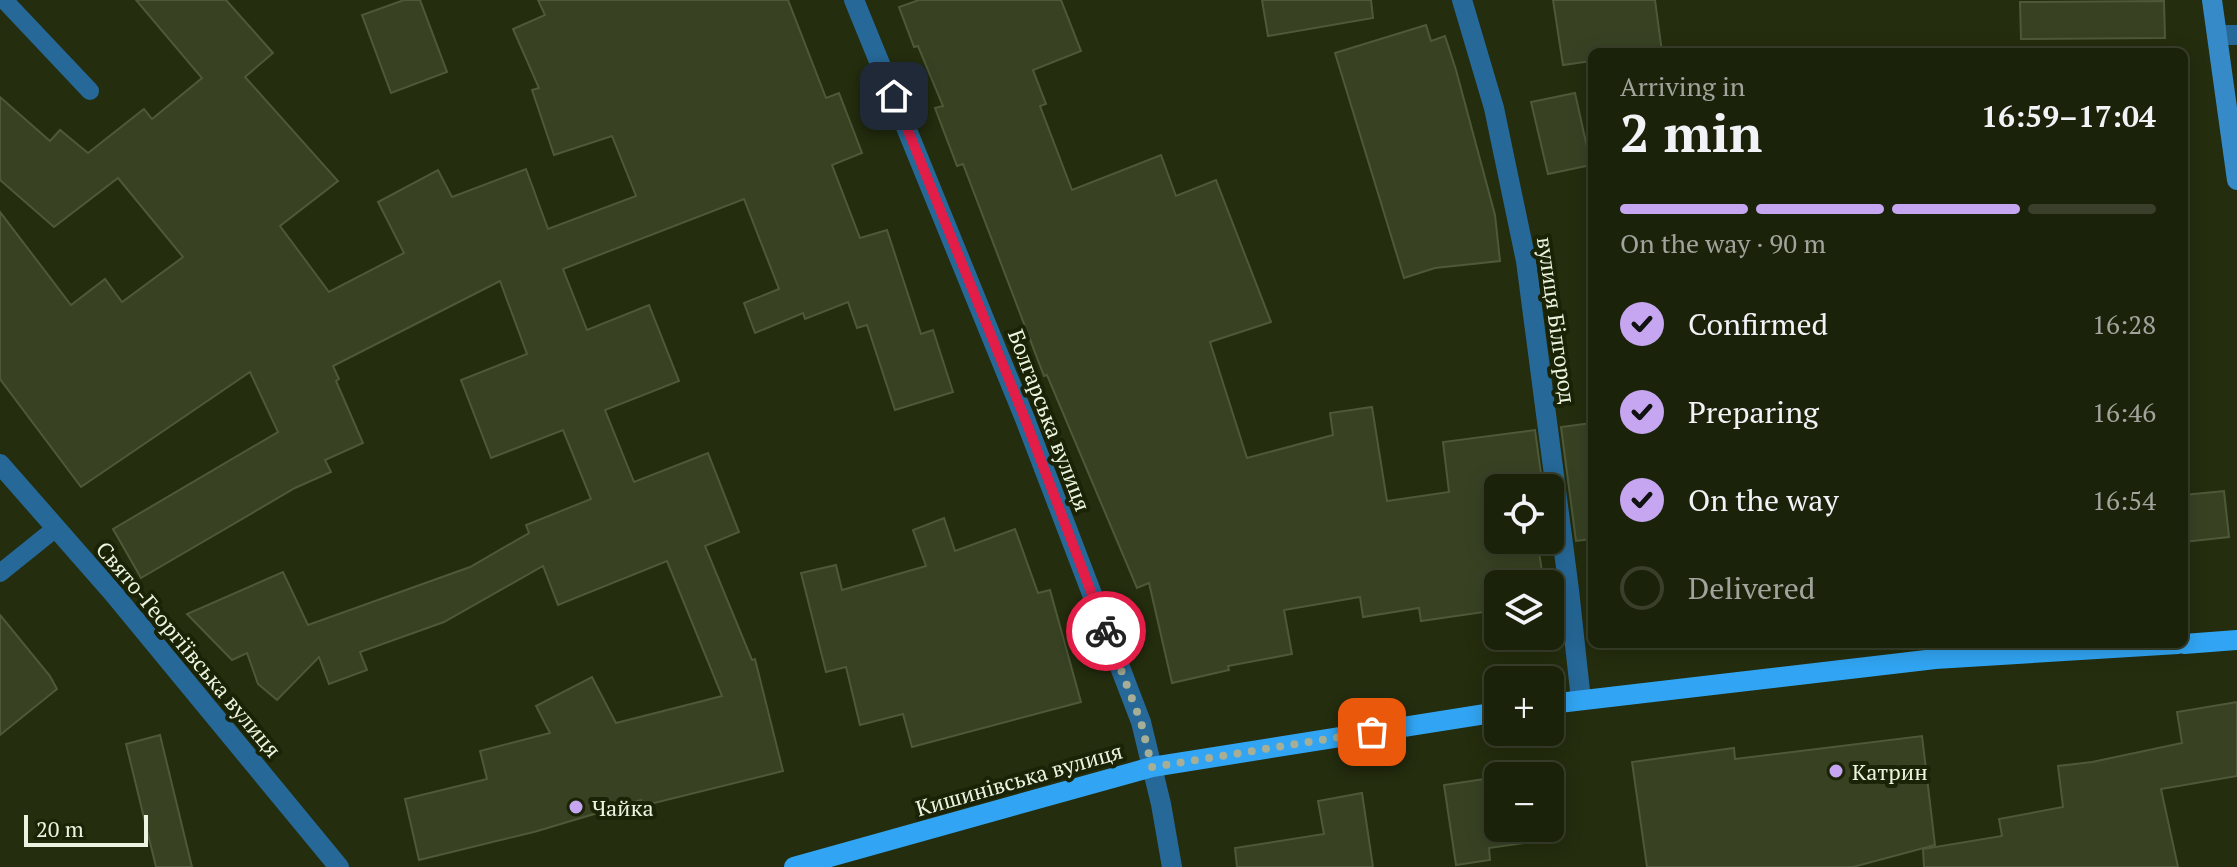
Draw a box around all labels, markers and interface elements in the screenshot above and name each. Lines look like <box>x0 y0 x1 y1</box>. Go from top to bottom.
pin <box>860 62 928 130</box>
text: Arriving in <box>1620 69 1745 103</box>
icon: home <box>872 74 916 118</box>
text: 16:59–17:04 <box>1981 96 2156 136</box>
text: 2 min <box>1620 98 1762 167</box>
text: On the way · 90 m <box>1620 226 1826 260</box>
street label: вулиця Білгород <box>1531 235 1583 405</box>
icon: check <box>1620 302 1664 346</box>
text: Confirmed <box>1688 304 1828 344</box>
text: 16:28 <box>2092 307 2156 341</box>
street label: Болгарська вулиця <box>1002 325 1098 515</box>
icon: check <box>1620 390 1664 434</box>
text: Preparing <box>1688 392 1819 432</box>
text: 16:46 <box>2092 395 2156 429</box>
map controls <box>1484 474 1564 842</box>
button: locate <box>1484 474 1564 554</box>
icon: check <box>1620 478 1664 522</box>
text: On the way <box>1688 480 1839 520</box>
text: 16:54 <box>2092 483 2156 517</box>
street label: Свято-Георгіївська вулиця <box>90 535 288 763</box>
text: Delivered <box>1688 568 1815 608</box>
button: layers <box>1484 570 1564 650</box>
courier <box>1066 591 1146 671</box>
icon: bike <box>1084 609 1128 653</box>
button: + <box>1484 666 1564 746</box>
pin <box>1338 698 1406 766</box>
icon: bag <box>1350 710 1394 754</box>
street label: Кишинівська вулиця <box>912 736 1126 822</box>
place label: Катрин <box>1852 757 1928 786</box>
button: − <box>1484 762 1564 842</box>
marker: Катрин <box>1827 762 1845 780</box>
place label: Чайка <box>592 793 654 822</box>
marker: Чайка <box>567 798 585 816</box>
scale bar <box>24 811 148 847</box>
text: 20 m <box>36 814 84 843</box>

